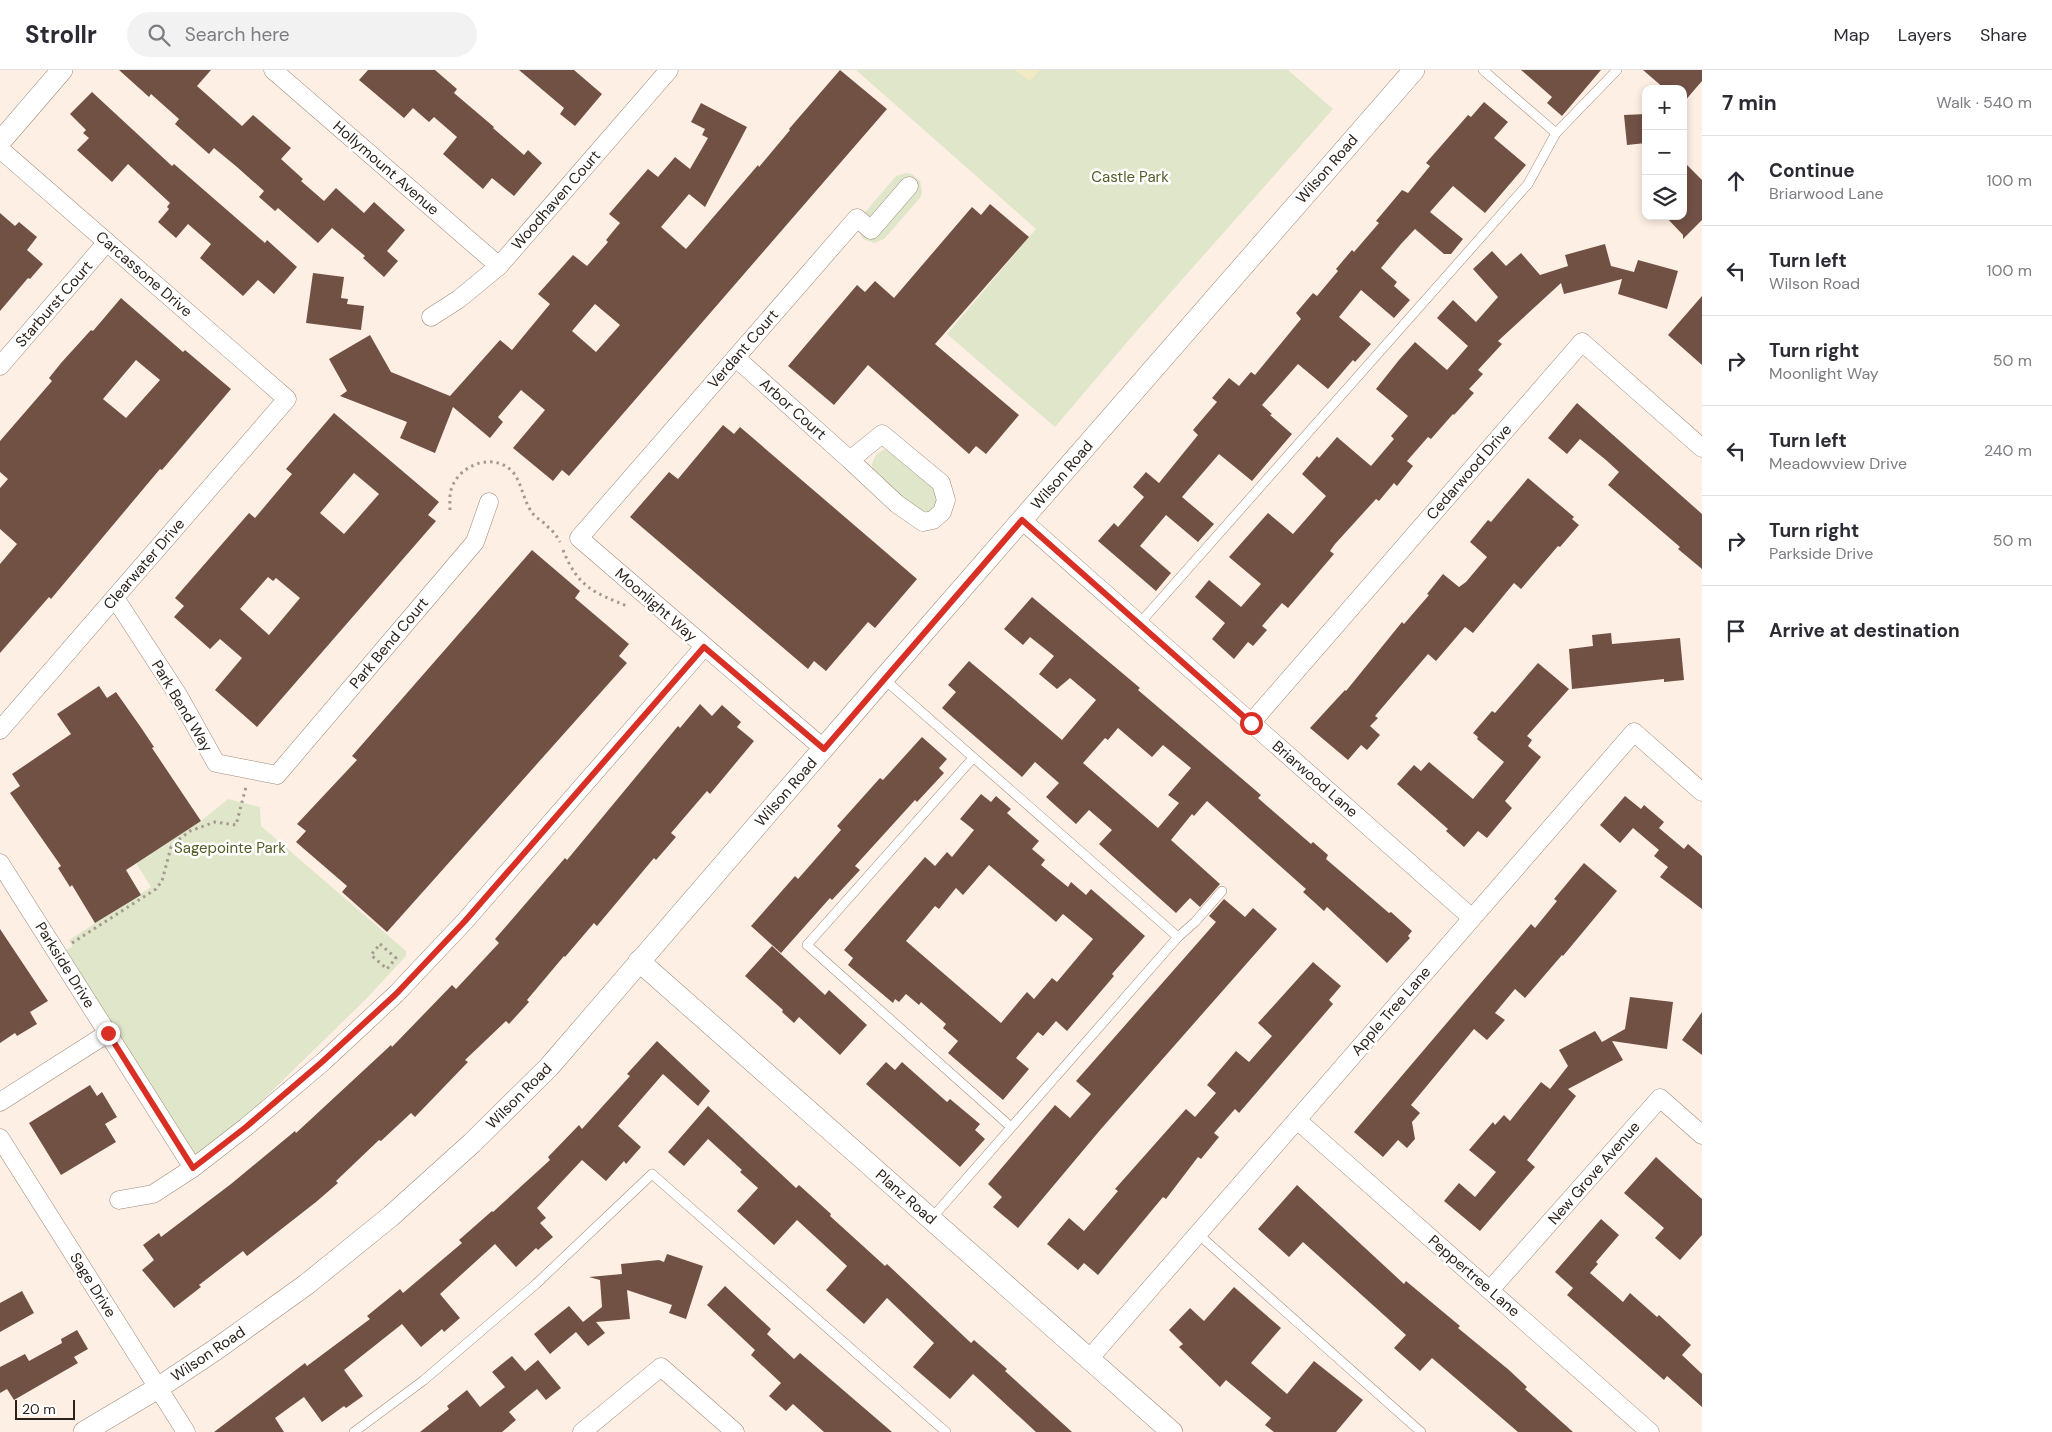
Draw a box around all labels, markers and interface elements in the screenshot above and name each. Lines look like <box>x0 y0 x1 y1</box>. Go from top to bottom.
search box <box>127 12 477 57</box>
text: Strollr <box>25 19 97 50</box>
icon: search <box>145 21 173 49</box>
text: Search here <box>185 22 290 47</box>
text: Map <box>1834 23 1870 47</box>
text: Layers <box>1898 23 1952 47</box>
text: Share <box>1980 23 2027 47</box>
map controls <box>1642 85 1687 220</box>
button: + <box>1642 85 1687 130</box>
text: 7 min <box>1722 89 1777 117</box>
text: Walk · 540 m <box>1936 92 2032 113</box>
street label: Hollymount Avenue <box>329 116 443 220</box>
street label: Wilson Road <box>1291 130 1363 208</box>
button: − <box>1642 130 1687 175</box>
street label: Woodhaven Court <box>507 146 605 254</box>
text: Continue <box>1769 158 1855 183</box>
park label: Castle Park <box>1091 167 1169 187</box>
icon: ahead <box>1722 167 1750 195</box>
text: 100 m <box>1987 170 2032 191</box>
button: layers <box>1642 175 1687 220</box>
text: Briarwood Lane <box>1769 183 1884 204</box>
street label: Carcassone Drive <box>92 227 196 321</box>
text: Turn left <box>1769 248 1847 273</box>
street label: Starburst Court <box>11 256 97 352</box>
icon: left <box>1722 257 1750 285</box>
text: 100 m <box>1987 260 2032 281</box>
text: Wilson Road <box>1769 273 1860 294</box>
street label: Verdant Court <box>703 305 783 393</box>
text: Turn right <box>1769 338 1859 363</box>
icon: right <box>1722 347 1750 375</box>
text: 50 m <box>1993 350 2032 371</box>
text: Moonlight Way <box>1769 363 1879 384</box>
street label: Arbor Court <box>755 374 831 444</box>
street label: Cedarwood Drive <box>1422 420 1516 524</box>
text: Turn left <box>1769 428 1847 453</box>
street label: Wilson Road <box>1026 436 1098 514</box>
icon: left <box>1722 437 1750 465</box>
text: 240 m <box>1984 440 2032 461</box>
text: Meadowview Drive <box>1769 453 1907 474</box>
street label: Clearwater Drive <box>99 514 189 614</box>
text: Turn right <box>1769 518 1859 543</box>
icon: right <box>1722 527 1750 555</box>
text: 50 m <box>1993 530 2032 551</box>
text: Parkside Drive <box>1769 543 1873 564</box>
street label: Moonlight Way <box>611 564 702 647</box>
street label: Park Bend Court <box>345 593 433 693</box>
icon: arrive <box>1722 617 1750 645</box>
text: Arrive at destination <box>1769 618 1960 643</box>
street label: Park Bend Way <box>147 657 217 756</box>
route start <box>1240 712 1263 735</box>
street label: Briarwood Lane <box>1268 736 1362 822</box>
street label: Wilson Road <box>750 753 822 831</box>
park label: Sagepointe Park <box>174 838 286 858</box>
street label: Parkside Drive <box>31 918 99 1012</box>
street label: Apple Tree Lane <box>1347 962 1435 1060</box>
route end <box>97 1022 120 1045</box>
street label: Wilson Road <box>482 1059 556 1133</box>
street label: New Grove Avenue <box>1544 1117 1644 1229</box>
street label: Planz Road <box>871 1165 941 1229</box>
street label: Peppertree Lane <box>1424 1231 1524 1321</box>
street label: Sage Drive <box>65 1249 121 1321</box>
street label: Wilson Road <box>167 1322 249 1386</box>
scale bar <box>15 1397 75 1420</box>
text: 20 m <box>22 1400 56 1418</box>

